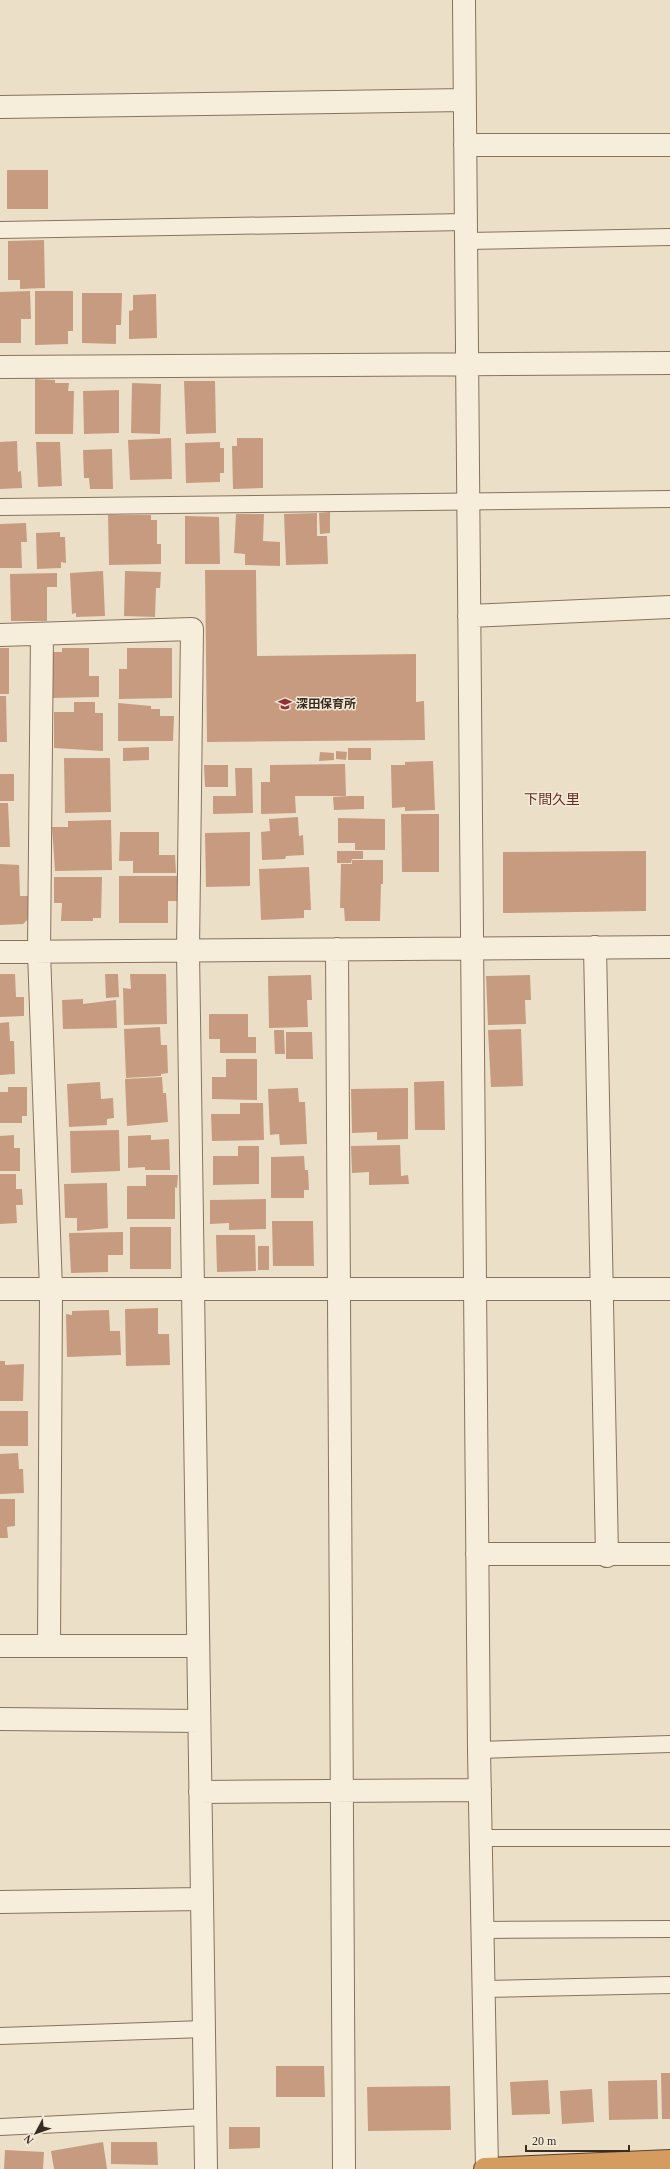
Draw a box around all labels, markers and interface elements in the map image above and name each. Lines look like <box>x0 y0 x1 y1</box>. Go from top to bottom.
school or university icon: 深田保育所 <box>277 696 293 712</box>
place label: 深田保育所 <box>296 697 356 711</box>
district label: 下間久里 <box>524 792 580 807</box>
north arrow <box>16 2113 56 2153</box>
scale bar <box>526 2127 629 2153</box>
text: N <box>21 2133 36 2146</box>
text: 20 m <box>532 2134 557 2148</box>

